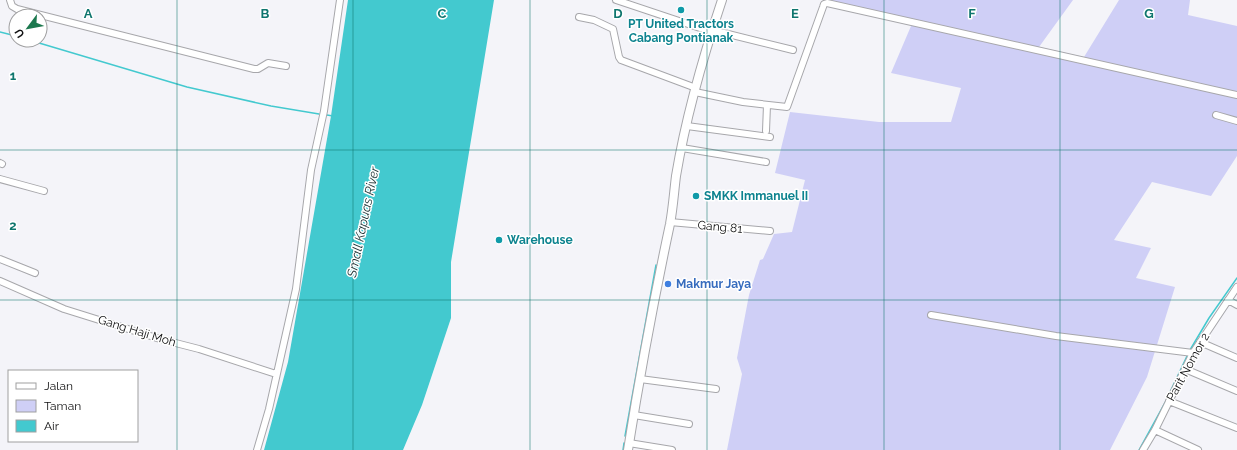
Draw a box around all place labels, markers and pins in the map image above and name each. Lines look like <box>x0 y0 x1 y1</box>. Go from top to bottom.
marker: PT United Tractors Cabang Pontianak <box>676 5 686 15</box>
place label: PT United Tractors Cabang Pontianak <box>628 17 734 45</box>
place label: SMKK Immanuel II <box>704 189 808 203</box>
marker: SMKK Immanuel II <box>691 191 701 201</box>
place label: Warehouse <box>507 233 573 247</box>
marker: Warehouse <box>494 235 504 245</box>
place label: Makmur Jaya <box>676 277 751 291</box>
marker: Makmur Jaya <box>663 279 673 289</box>

